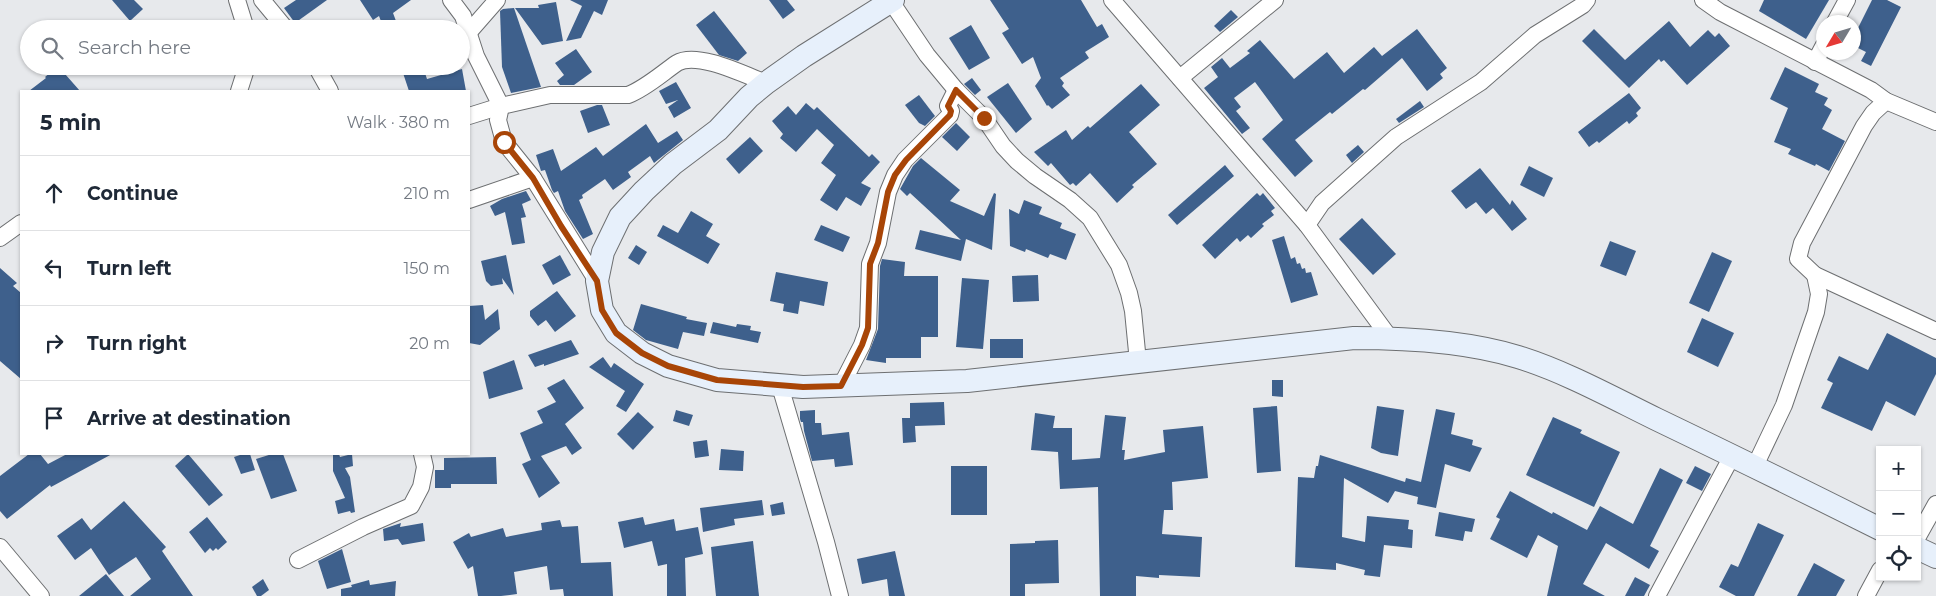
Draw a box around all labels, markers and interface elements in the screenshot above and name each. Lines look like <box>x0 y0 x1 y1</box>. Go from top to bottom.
north arrow <box>1816 15 1861 60</box>
search box <box>20 20 470 75</box>
icon: search <box>38 34 66 62</box>
text: Search here <box>78 36 191 59</box>
route end <box>973 107 996 130</box>
text: 5 min <box>40 110 101 135</box>
text: Walk · 380 m <box>346 113 450 132</box>
route start <box>493 131 516 154</box>
icon: ahead <box>40 179 68 207</box>
text: Continue <box>87 182 178 205</box>
text: 210 m <box>403 184 450 203</box>
icon: left <box>40 254 68 282</box>
text: Turn left <box>87 257 172 280</box>
text: 150 m <box>403 259 450 278</box>
icon: right <box>40 329 68 357</box>
text: Turn right <box>87 332 187 355</box>
text: 20 m <box>409 334 450 353</box>
icon: arrive <box>40 404 68 432</box>
text: Arrive at destination <box>87 407 291 430</box>
map controls <box>1876 446 1921 581</box>
button: + <box>1876 446 1921 491</box>
button: − <box>1876 491 1921 536</box>
button: locate <box>1876 536 1921 581</box>

